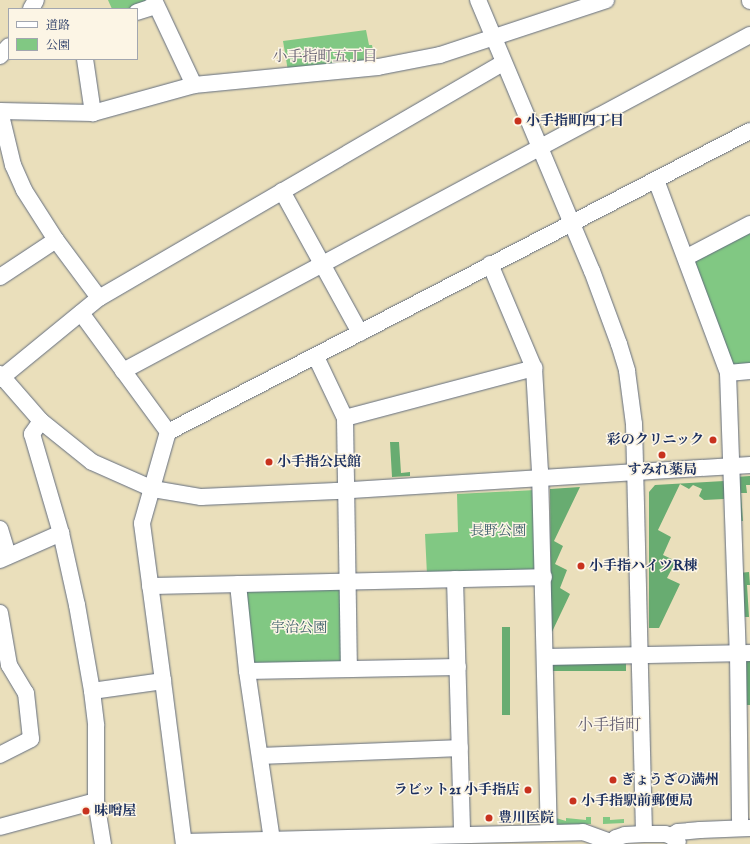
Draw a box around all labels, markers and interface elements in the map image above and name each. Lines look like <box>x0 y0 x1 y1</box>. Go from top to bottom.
legend <box>8 8 138 60</box>
text: 道路 <box>46 18 70 33</box>
text: 公園 <box>46 38 70 53</box>
district label: 小手指町五丁目 <box>273 48 377 66</box>
place label: 小手指町四丁目 <box>526 113 624 129</box>
marker: 小手指町四丁目 <box>513 116 523 126</box>
place label: 彩のクリニック <box>606 432 704 448</box>
marker: 彩のクリニック <box>707 434 719 446</box>
marker: すみれ薬局 <box>657 450 667 460</box>
place label: 小手指公民館 <box>277 454 361 470</box>
marker: 小手指公民館 <box>264 457 274 467</box>
place label: すみれ薬局 <box>627 462 697 478</box>
park label: 長野公園 <box>470 523 526 539</box>
place label: 小手指ハイツR棟 <box>589 558 698 574</box>
marker: 小手指ハイツR棟 <box>576 561 586 571</box>
park label: 宇治公園 <box>271 620 327 636</box>
district label: 小手指町 <box>577 716 641 736</box>
place label: ぎょうざの満州 <box>621 772 719 788</box>
marker: ぎょうざの満州 <box>608 775 618 785</box>
place label: ラビット21 小手指店 <box>393 782 520 798</box>
marker: ラビット21 小手指店 <box>523 785 533 795</box>
place label: 小手指駅前郵便局 <box>581 793 693 809</box>
marker: 小手指駅前郵便局 <box>568 796 578 806</box>
place label: 味噌屋 <box>94 803 136 819</box>
marker: 味噌屋 <box>81 806 91 816</box>
place label: 豊川医院 <box>498 810 554 826</box>
marker: 豊川医院 <box>483 812 495 824</box>

